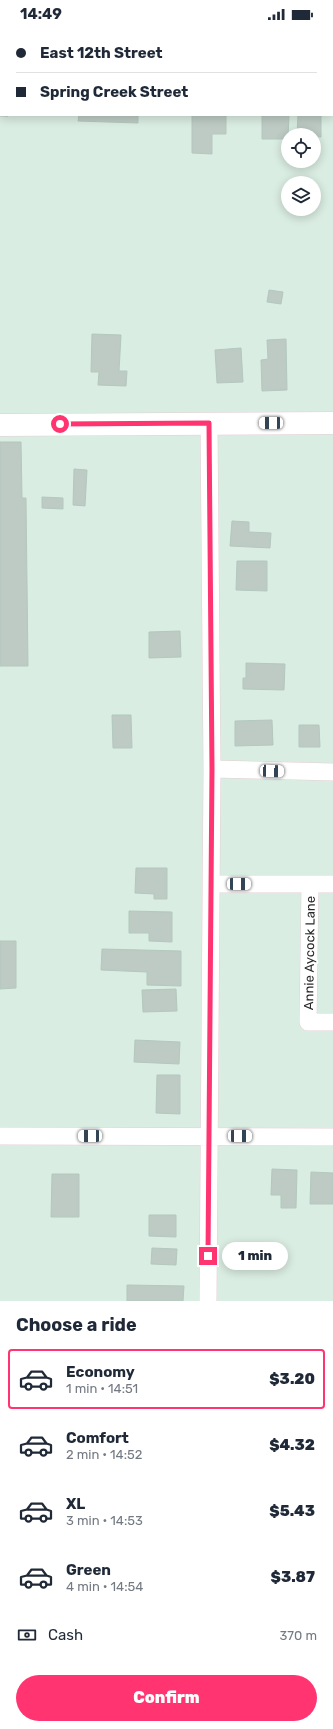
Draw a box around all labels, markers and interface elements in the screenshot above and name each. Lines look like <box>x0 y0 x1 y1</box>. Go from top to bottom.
text: 14:49 <box>20 5 62 23</box>
text: East 12th Street <box>40 44 163 62</box>
text: Spring Creek Street <box>40 83 188 101</box>
map controls <box>281 128 321 216</box>
button: locate <box>281 128 321 168</box>
button: layers <box>281 176 321 216</box>
route start <box>51 415 69 433</box>
car <box>259 417 283 429</box>
car <box>260 765 284 777</box>
car <box>227 878 251 890</box>
street label: Annie Aycock Lane <box>301 896 318 1010</box>
car <box>78 1130 102 1142</box>
car <box>228 1130 252 1142</box>
callout: 1 min <box>222 1242 288 1270</box>
route end <box>199 1247 217 1265</box>
text: 1 min <box>238 1248 272 1263</box>
text: Choose a ride <box>16 1314 137 1336</box>
icon: car <box>18 1361 54 1397</box>
text: Economy <box>66 1363 135 1381</box>
text: $3.20 <box>269 1370 315 1388</box>
text: 1 min · 14:51 <box>66 1381 138 1396</box>
icon: car <box>18 1427 54 1463</box>
text: Comfort <box>66 1429 129 1447</box>
text: $4.32 <box>269 1436 315 1454</box>
text: 2 min · 14:52 <box>66 1447 142 1462</box>
icon: car <box>18 1493 54 1529</box>
text: XL <box>66 1495 85 1513</box>
text: $5.43 <box>269 1502 315 1520</box>
text: 3 min · 14:53 <box>66 1513 143 1528</box>
icon: car <box>18 1559 54 1595</box>
text: Green <box>66 1561 111 1579</box>
text: $3.87 <box>271 1568 315 1586</box>
text: 4 min · 14:54 <box>66 1579 143 1594</box>
icon: cash <box>16 1624 38 1646</box>
text: Cash <box>48 1626 83 1644</box>
text: 370 m <box>280 1628 317 1643</box>
button: Confirm <box>16 1675 317 1721</box>

